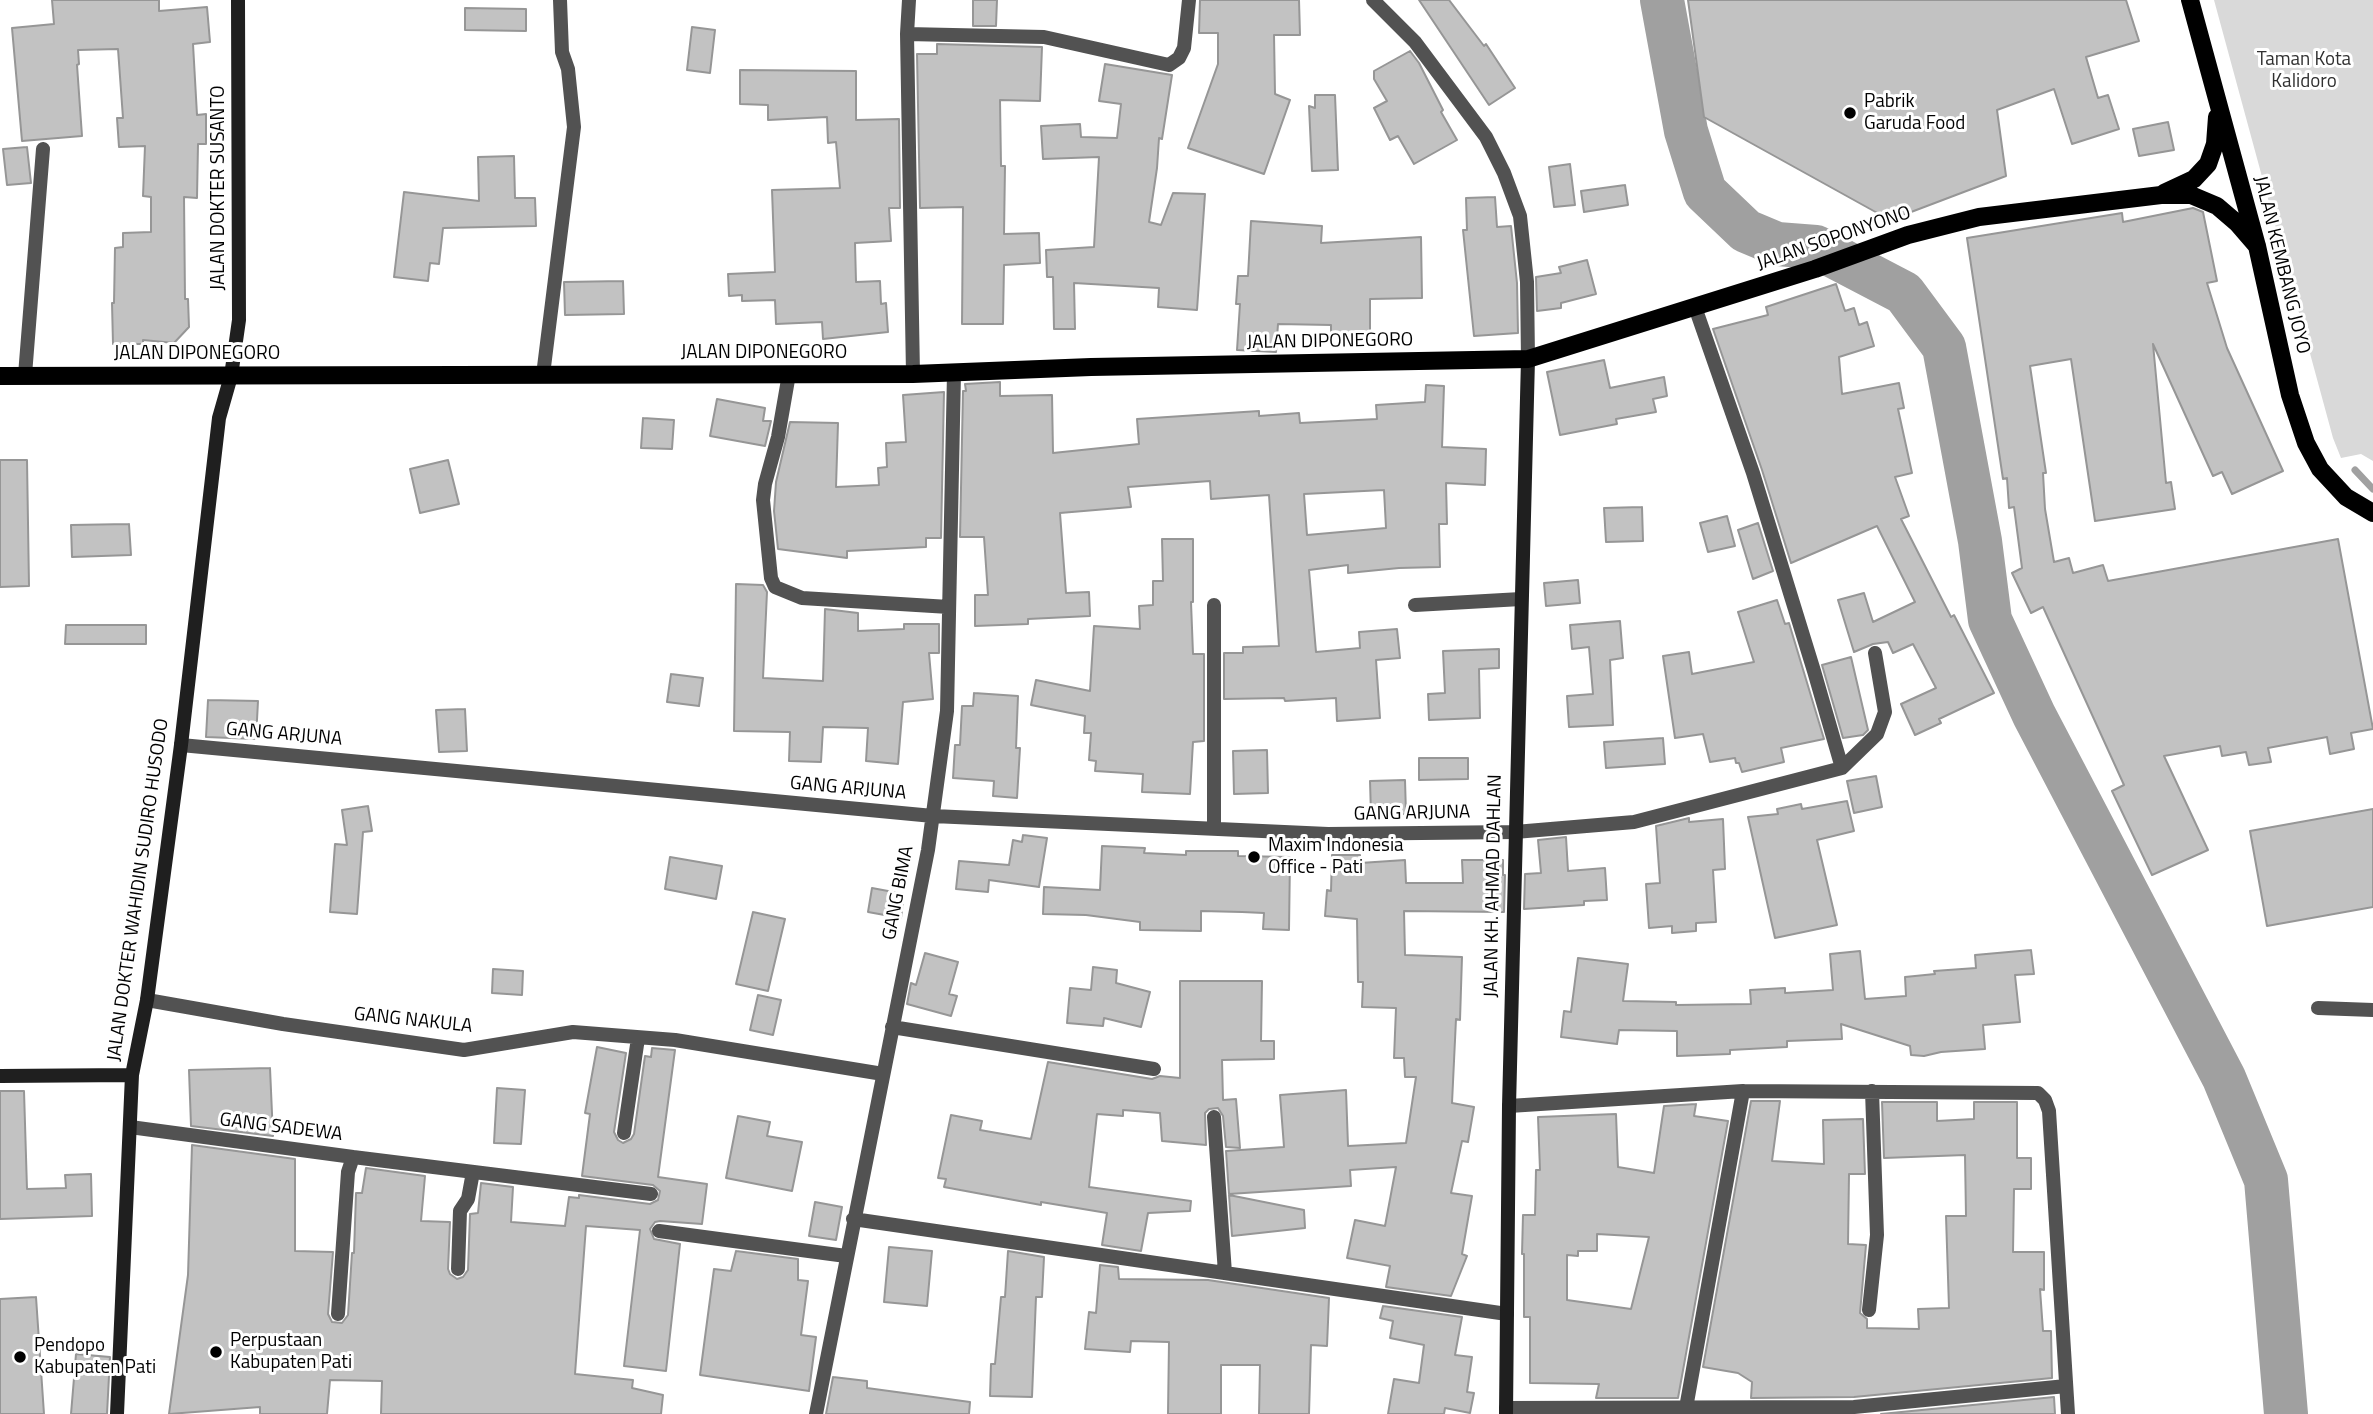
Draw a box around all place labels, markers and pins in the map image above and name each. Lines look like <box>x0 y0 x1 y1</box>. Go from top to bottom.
place label: Pabrik Garuda Food <box>1864 91 1965 135</box>
marker: Pabrik Garuda Food <box>1842 105 1858 121</box>
place label: Maxim Indonesia Office - Pati <box>1268 835 1404 879</box>
marker: Maxim Indonesia Office - Pati <box>1246 849 1262 865</box>
place label: Perpustaan Kabupaten Pati <box>230 1330 352 1374</box>
place label: Pendopo Kabupaten Pati <box>34 1335 156 1379</box>
marker: Perpustaan Kabupaten Pati <box>208 1344 224 1360</box>
marker: Pendopo Kabupaten Pati <box>12 1349 28 1365</box>

